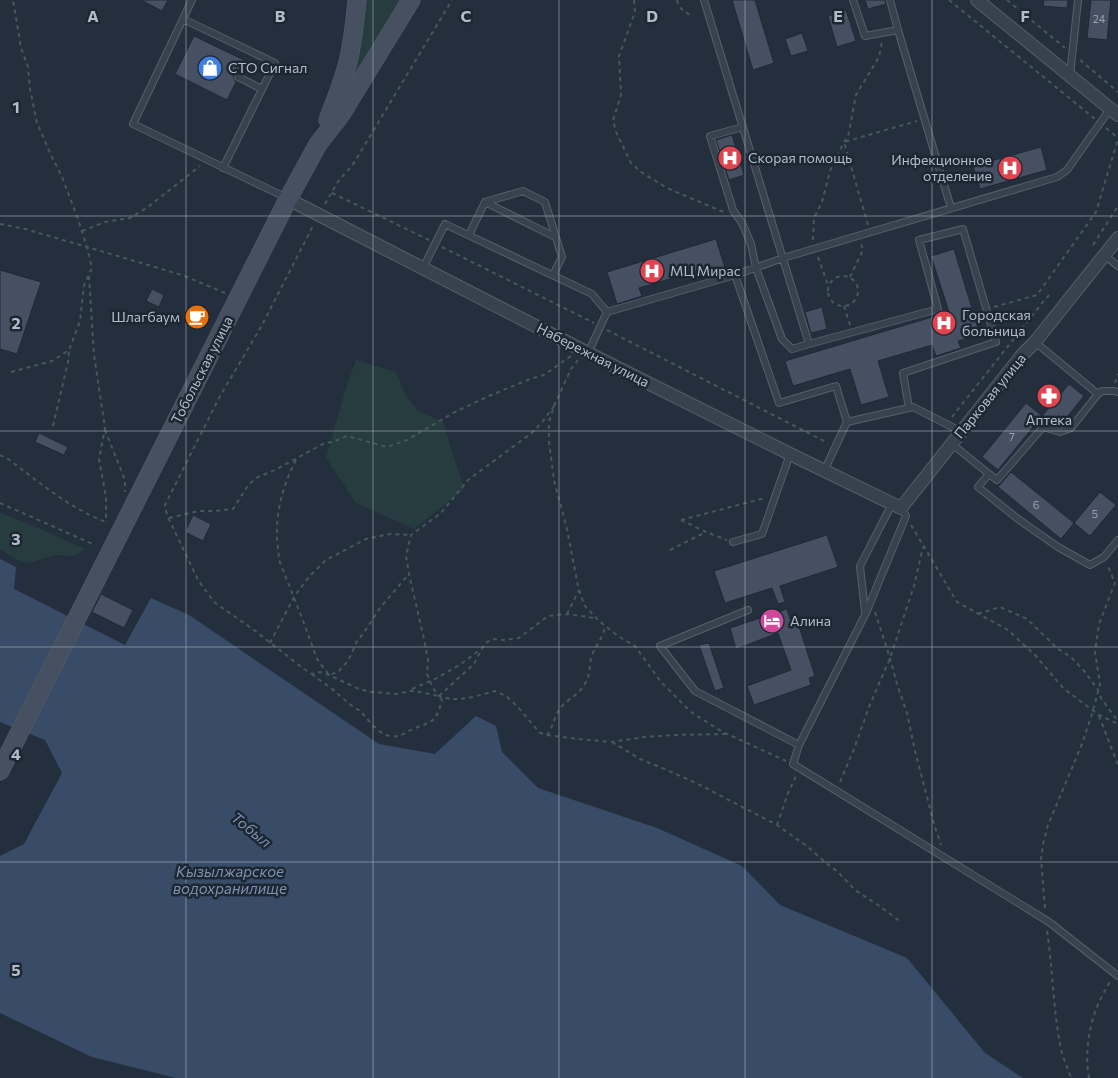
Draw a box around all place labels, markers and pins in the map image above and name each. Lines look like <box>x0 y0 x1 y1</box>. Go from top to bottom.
shop icon: СТО Сигнал <box>197 55 223 81</box>
place label: СТО Сигнал <box>228 59 307 76</box>
hospital icon: Скорая помощь <box>717 145 743 171</box>
place label: Скорая помощь <box>748 149 852 166</box>
place label: Инфекционное отделение <box>891 151 992 184</box>
hospital icon: Инфекционное отделение <box>997 155 1023 181</box>
hospital icon: МЦ Мирас <box>639 258 665 284</box>
place label: МЦ Мирас <box>670 262 741 279</box>
cafe icon: Шлагбаум <box>184 304 210 330</box>
place label: Городская больница <box>962 306 1031 339</box>
place label: Шлагбаум <box>111 308 180 325</box>
hospital icon: Городская больница <box>931 310 957 336</box>
pharmacy icon: Аптека <box>1036 383 1062 409</box>
place label: Аптека <box>1026 411 1072 428</box>
hotel icon: Алина <box>759 608 785 634</box>
place label: Алина <box>790 612 831 629</box>

